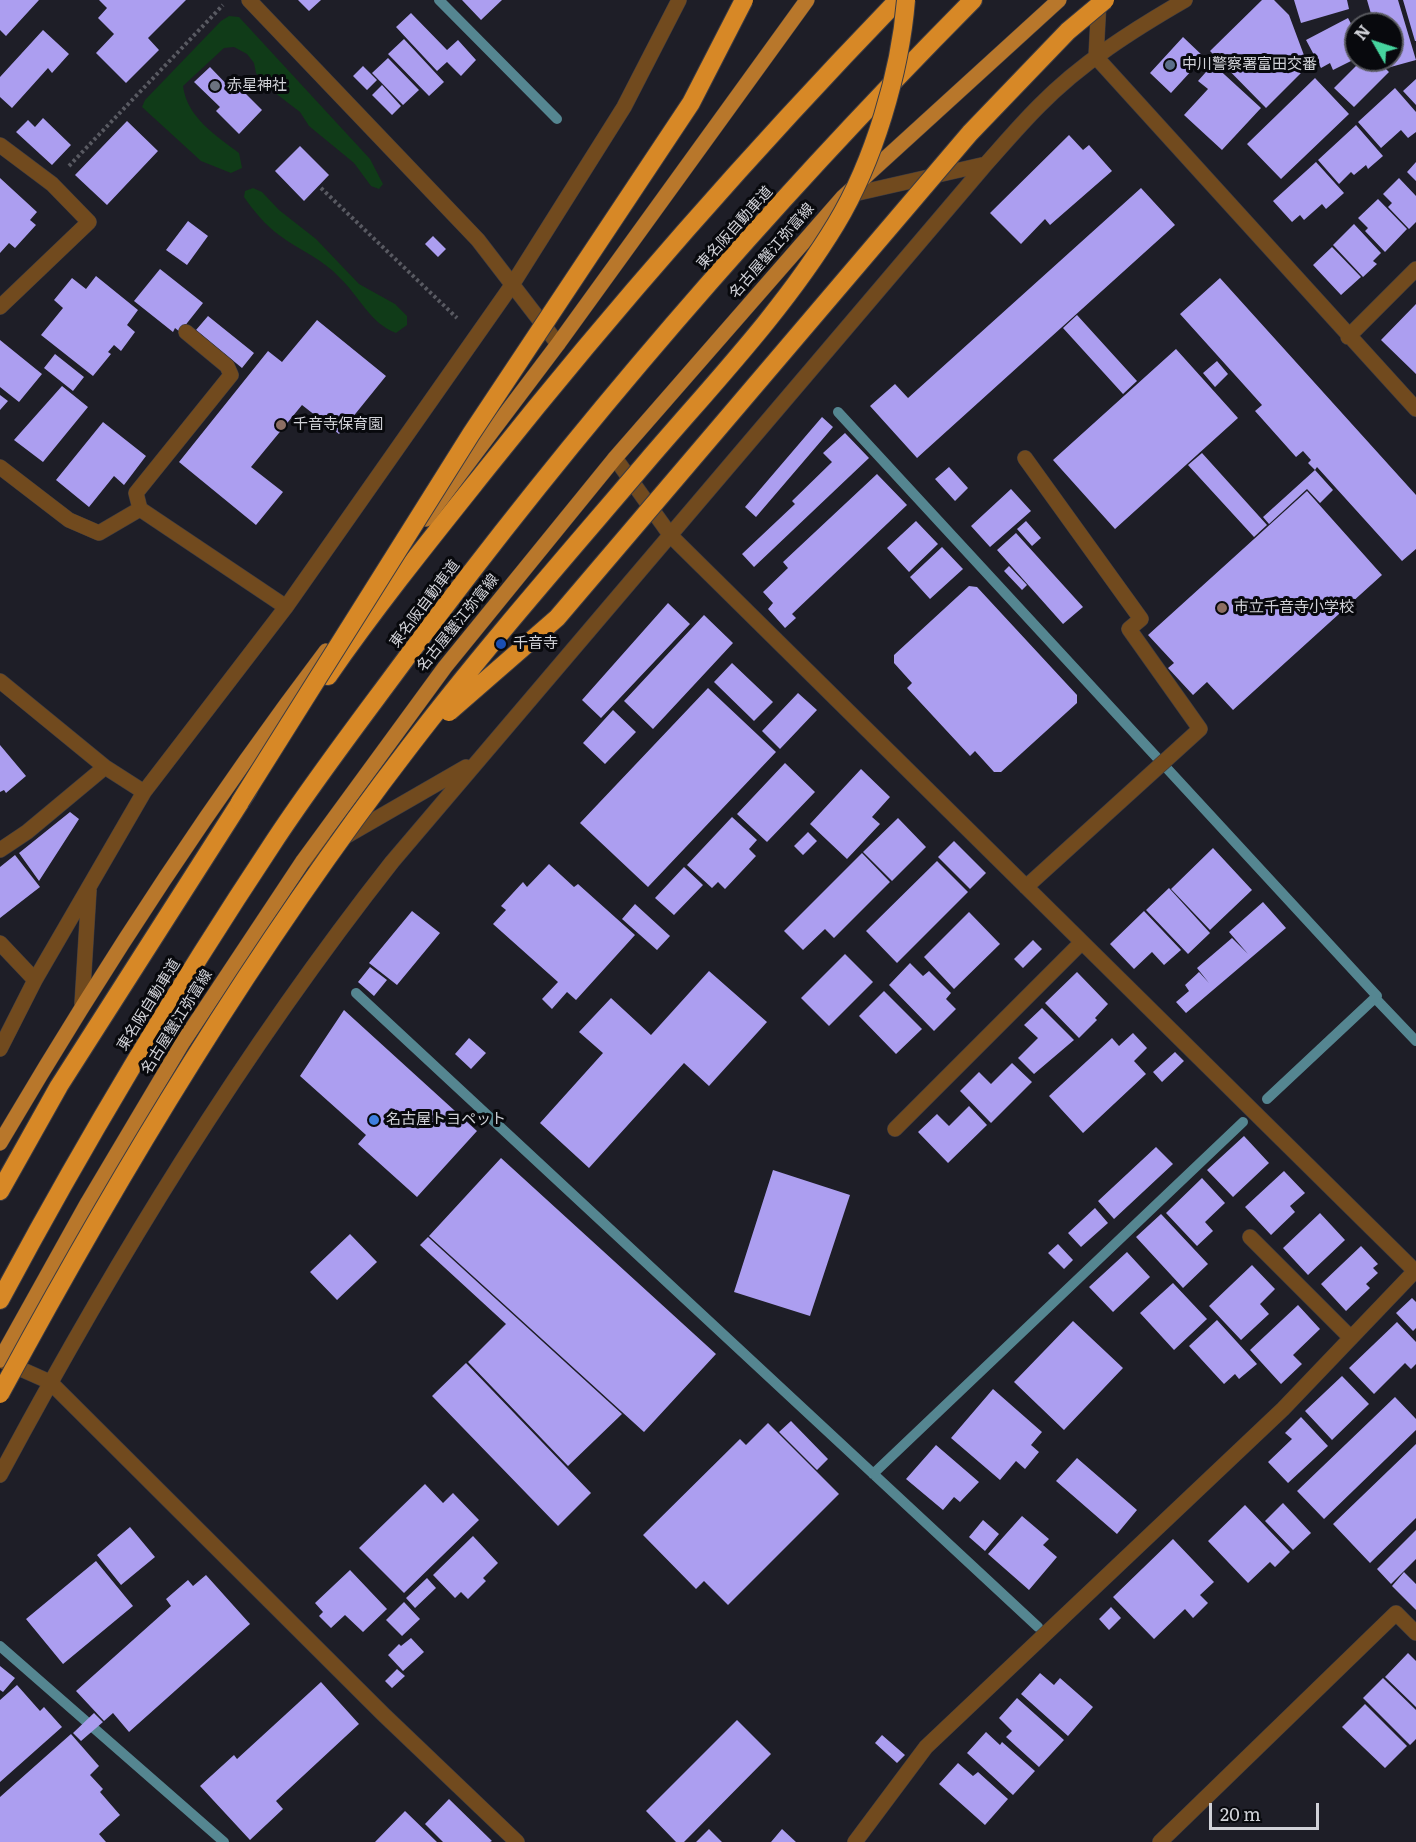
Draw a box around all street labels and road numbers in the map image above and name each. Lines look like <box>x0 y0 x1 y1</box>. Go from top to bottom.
street label: 東名阪自動車道 <box>693 183 777 273</box>
street label: 名古屋蟹江弥富線 <box>726 200 818 302</box>
street label: 東名阪自動車道 <box>386 557 464 651</box>
street label: 名古屋蟹江弥富線 <box>413 571 503 675</box>
street label: 東名阪自動車道 <box>114 956 184 1054</box>
street label: 名古屋蟹江弥富線 <box>138 966 216 1078</box>

